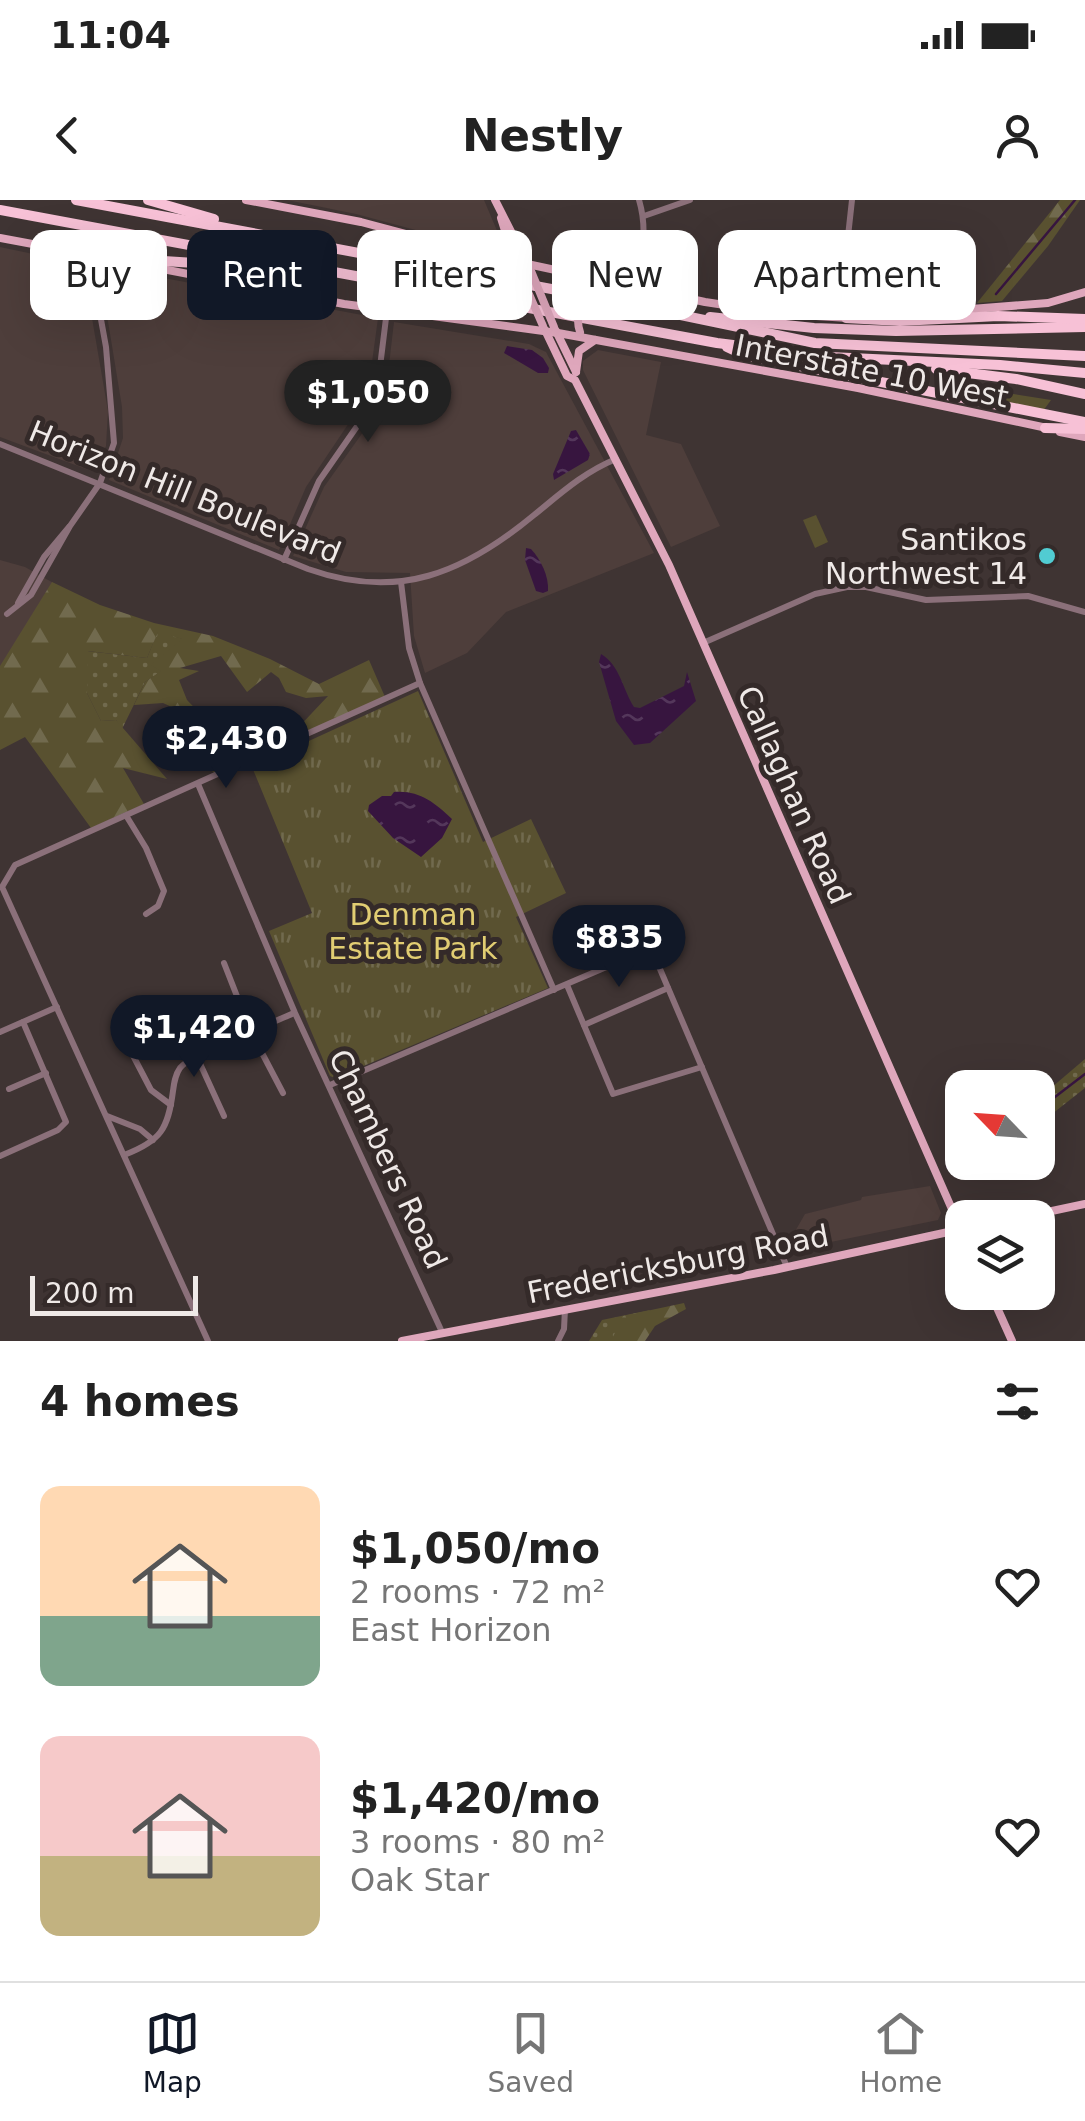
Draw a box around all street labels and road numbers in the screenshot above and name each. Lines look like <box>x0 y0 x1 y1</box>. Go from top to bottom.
street label: Interstate 10 West <box>732 327 1012 415</box>
street label: Horizon Hill Boulevard <box>24 413 346 571</box>
street label: Callaghan Road <box>730 681 858 909</box>
street label: Chambers Road <box>322 1044 454 1274</box>
street label: Fredericksburg Road <box>524 1218 832 1310</box>

